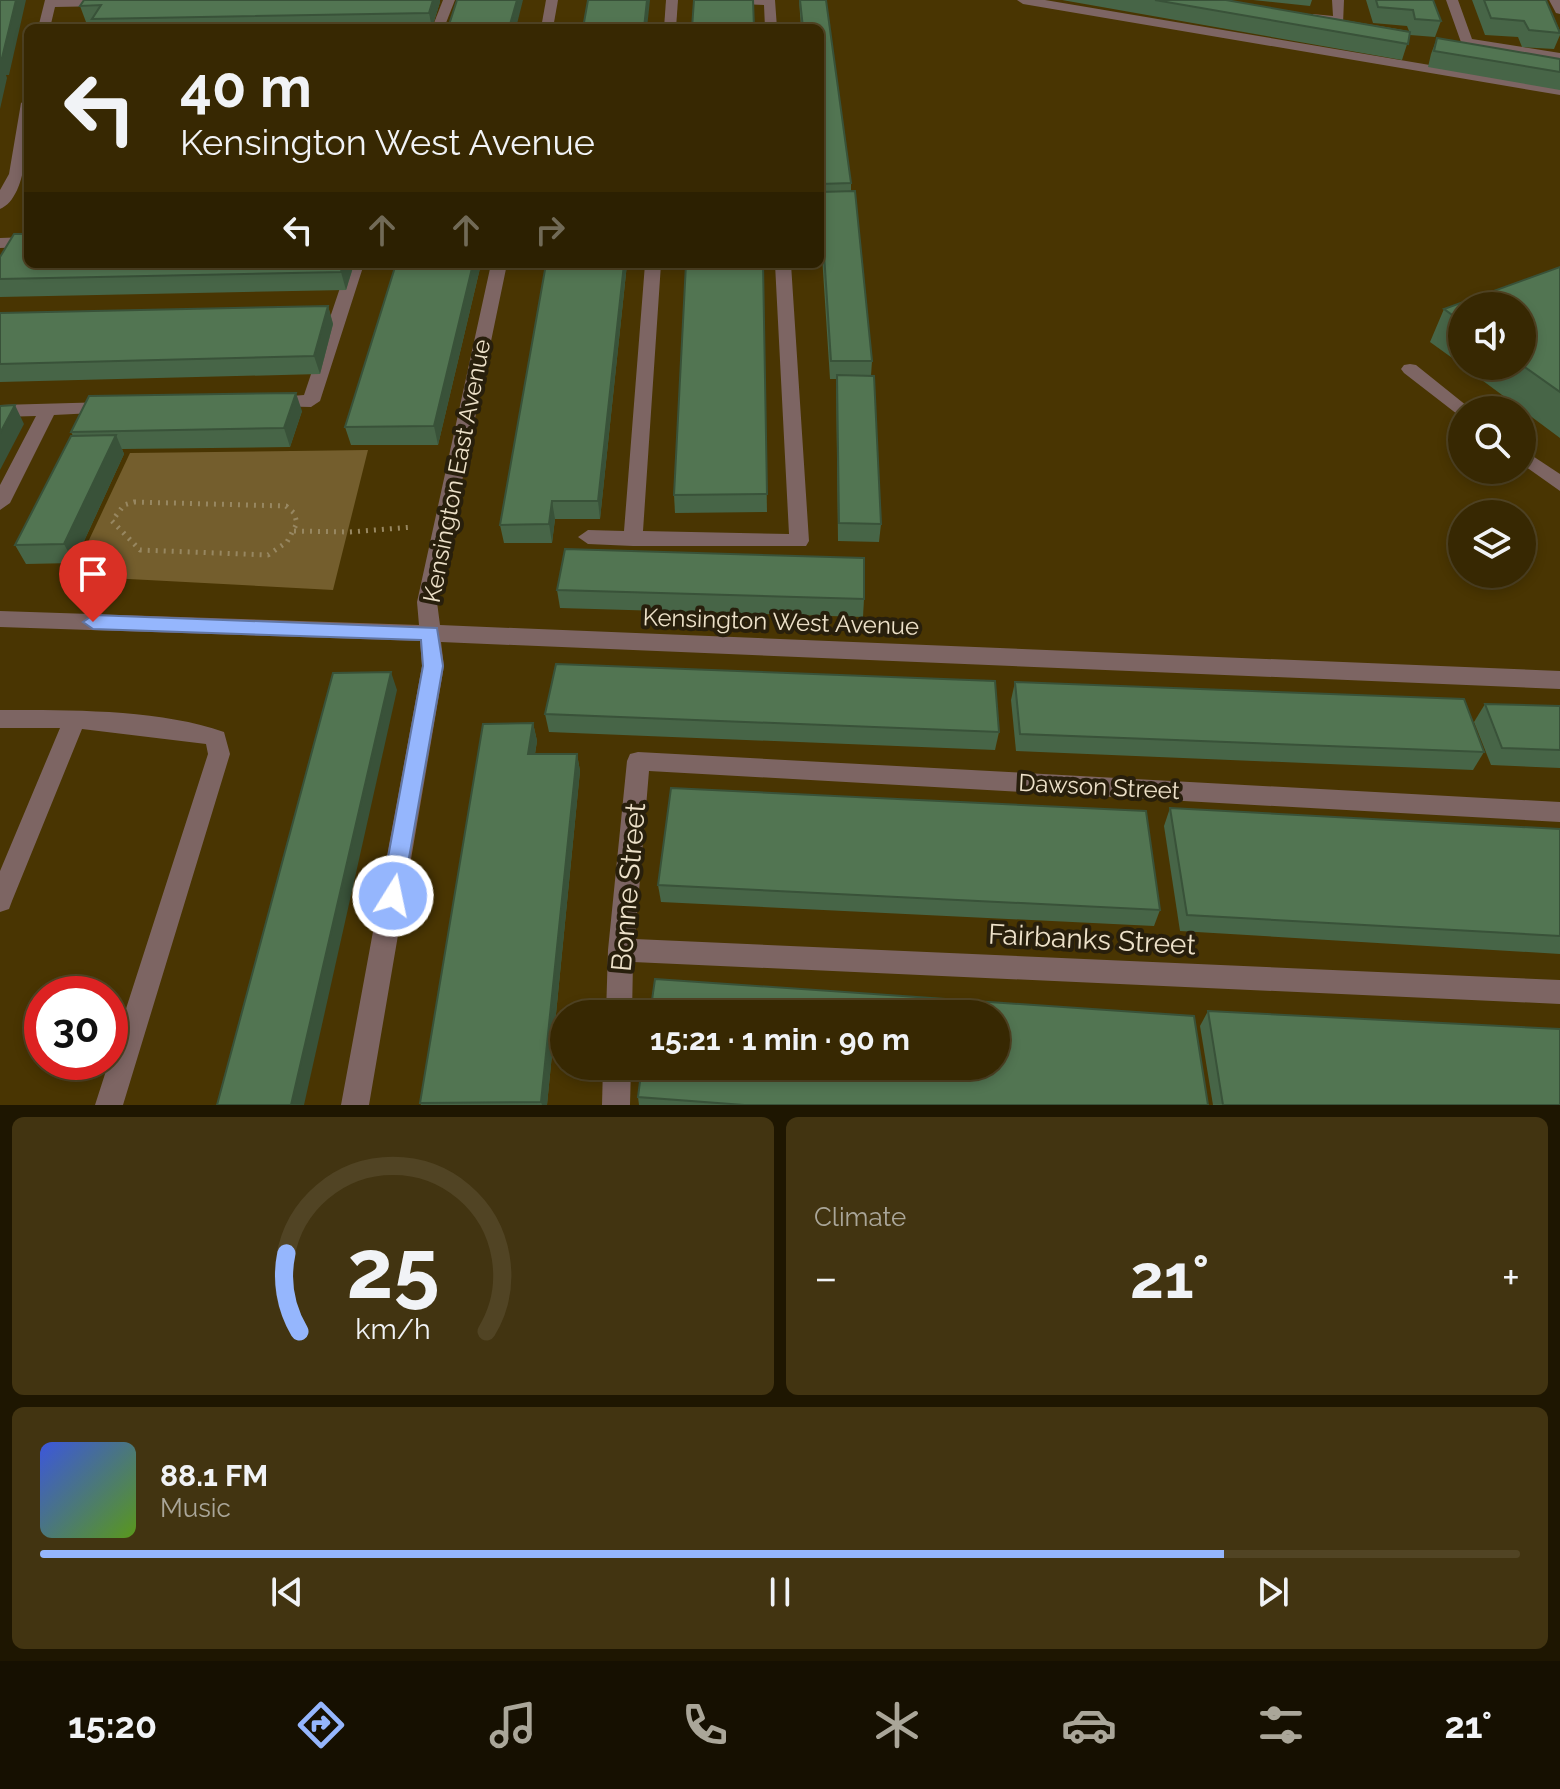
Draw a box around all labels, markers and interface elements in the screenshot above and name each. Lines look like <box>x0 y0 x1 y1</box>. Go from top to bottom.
text: 40 m <box>180 54 312 120</box>
icon: left <box>48 56 152 160</box>
text: Kensington West Avenue <box>180 121 595 163</box>
icon: left <box>276 208 320 252</box>
icon: ahead <box>360 208 404 252</box>
icon: ahead <box>444 208 488 252</box>
icon: right <box>528 208 572 252</box>
map controls <box>1448 292 1536 588</box>
button: sound <box>1448 292 1536 380</box>
street label: Kensington East Avenue <box>417 337 496 605</box>
button: search <box>1448 396 1536 484</box>
button: layers <box>1448 500 1536 588</box>
pin <box>59 540 127 622</box>
icon: arrive <box>71 552 115 596</box>
street label: Kensington West Avenue <box>642 602 920 641</box>
street label: Dawson Street <box>1018 768 1180 805</box>
street label: Bonne Street <box>605 801 652 973</box>
position arrow <box>351 854 435 938</box>
street label: Fairbanks Street <box>987 918 1197 961</box>
speed limit sign: 30 <box>24 976 128 1080</box>
text: 15:21 · 1 min · 90 m <box>650 1022 910 1057</box>
text: Climate <box>814 1202 906 1232</box>
text: 25 <box>346 1220 440 1317</box>
text: 21° <box>1130 1242 1209 1312</box>
text: − <box>814 1252 838 1303</box>
text: + <box>1502 1252 1520 1303</box>
text: km/h <box>355 1312 431 1346</box>
text: 88.1 FM <box>160 1458 268 1493</box>
text: Music <box>160 1493 231 1523</box>
icon: previous <box>265 1570 309 1614</box>
icon: pause <box>758 1570 802 1614</box>
icon: next <box>1251 1570 1295 1614</box>
icon: directions <box>293 1697 349 1753</box>
icon: music <box>485 1697 541 1753</box>
icon: phone <box>677 1697 733 1753</box>
icon: climate <box>869 1697 925 1753</box>
icon: car <box>1061 1697 1117 1753</box>
icon: filters <box>1253 1697 1309 1753</box>
text: 15:20 <box>68 1704 157 1746</box>
text: 21° <box>1444 1704 1492 1746</box>

